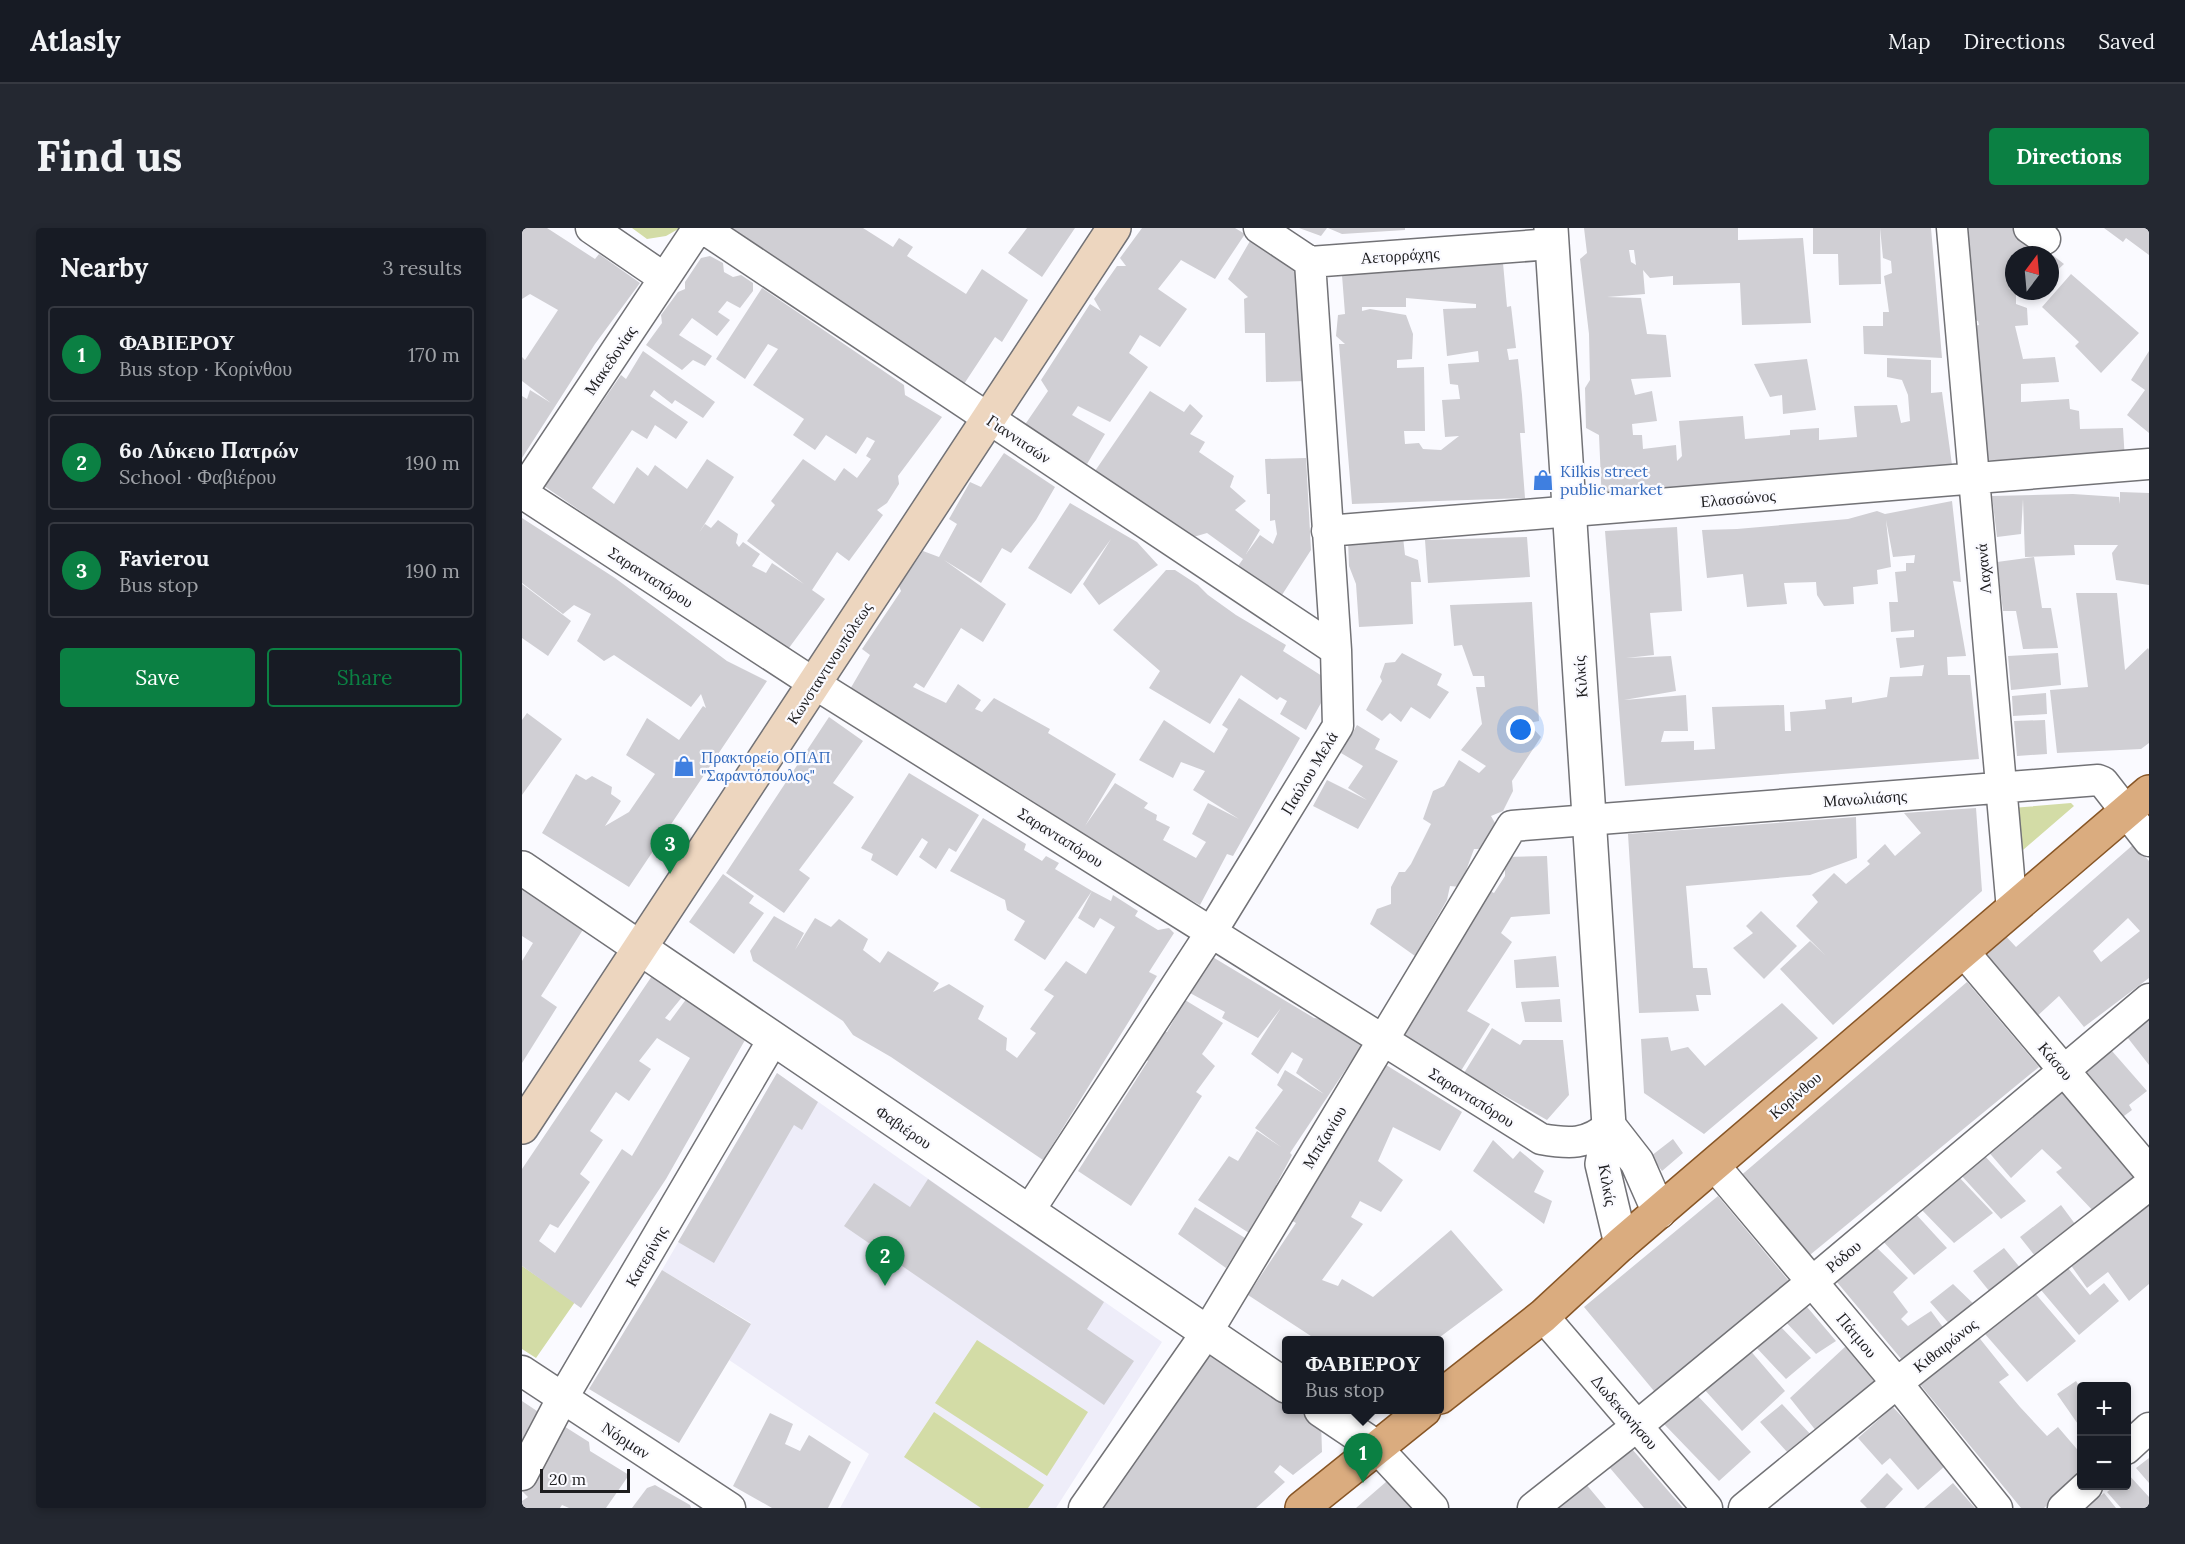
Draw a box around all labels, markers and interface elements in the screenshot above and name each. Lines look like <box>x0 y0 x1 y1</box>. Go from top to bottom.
text: Atlasly <box>30 23 121 59</box>
text: Map <box>1888 28 1931 55</box>
text: Directions <box>1964 28 2065 55</box>
text: Saved <box>2098 28 2155 55</box>
button: Directions <box>1989 128 2149 185</box>
text: Find us <box>36 129 182 183</box>
street label: Αετορράχης <box>1360 242 1441 268</box>
north arrow <box>2005 246 2059 300</box>
text: Nearby <box>60 251 148 284</box>
text: 3 results <box>383 255 462 280</box>
street label: Μακεδονίας <box>580 321 641 398</box>
text: ΦΑΒΙΕΡΟΥ <box>119 328 235 356</box>
text: 1 <box>77 342 86 367</box>
text: 170 m <box>408 342 460 367</box>
text: Bus stop · Κορίνθου <box>119 356 292 381</box>
street label: Γιαννιτσών <box>983 410 1055 468</box>
text: 6ο Λύκειο Πατρών <box>119 436 298 464</box>
text: 2 <box>76 450 87 475</box>
text: 190 m <box>406 450 460 475</box>
place label: Kilkis street public market <box>1560 461 1663 499</box>
text: School · Φαβιέρου <box>119 464 276 489</box>
shop icon: Kilkis street public market <box>1531 468 1555 492</box>
street label: Ελασσώνος <box>1700 485 1777 511</box>
street label: Σαρανταπόρου <box>605 542 697 612</box>
street label: Λαχανά <box>1971 542 1995 595</box>
text: Favierou <box>119 544 209 572</box>
text: 3 <box>76 558 87 583</box>
text: 190 m <box>406 558 460 583</box>
text: Bus stop <box>119 572 198 597</box>
street label: Κωνσταντινουπόλεως <box>782 597 876 728</box>
button: Save <box>60 648 255 707</box>
button: Share <box>267 648 462 707</box>
street label: Κιλκίς <box>1569 655 1591 699</box>
your location <box>1506 715 1535 744</box>
street label: Παύλου Μελά <box>1276 727 1342 818</box>
place label: Πρακτορείο ΟΠΑΠ "Σαραντόπουλος" <box>701 747 831 785</box>
shop icon: Πρακτορείο ΟΠΑΠ "Σαραντόπουλος" <box>672 754 696 778</box>
street label: Μανωλιάσης <box>1822 785 1908 811</box>
street label: Σαρανταπόρου <box>1014 803 1108 871</box>
pin: 3 <box>650 824 690 874</box>
street label: Κάσου <box>2034 1038 2078 1084</box>
street label: Σαρανταπόρου <box>1425 1063 1519 1131</box>
street label: Κορίνθου <box>1765 1067 1825 1123</box>
street label: Φαβιέρου <box>872 1101 936 1153</box>
street label: Μπιζανίου <box>1297 1102 1351 1172</box>
street label: Κιλκίς <box>1594 1162 1622 1208</box>
street label: Κατερίνης <box>621 1222 672 1290</box>
street label: Ρόδου <box>1821 1235 1865 1277</box>
pin: 2 <box>866 1236 904 1286</box>
street label: Πάτμου <box>1832 1308 1882 1362</box>
street label: Κιθαιρώνος <box>1909 1313 1982 1376</box>
popup <box>1282 1336 1444 1414</box>
text: ΦΑΒΙΕΡΟΥ <box>1305 1349 1421 1377</box>
street label: Δωδεκανήσου <box>1587 1371 1663 1453</box>
text: Bus stop <box>1305 1377 1384 1402</box>
map controls <box>2077 1382 2131 1490</box>
button: + <box>2077 1382 2131 1436</box>
street label: Νόρμαν <box>598 1417 654 1463</box>
pin: 1 <box>1344 1434 1382 1483</box>
button: − <box>2077 1436 2131 1490</box>
scale bar <box>540 1466 630 1494</box>
text: 20 m <box>549 1469 586 1489</box>

